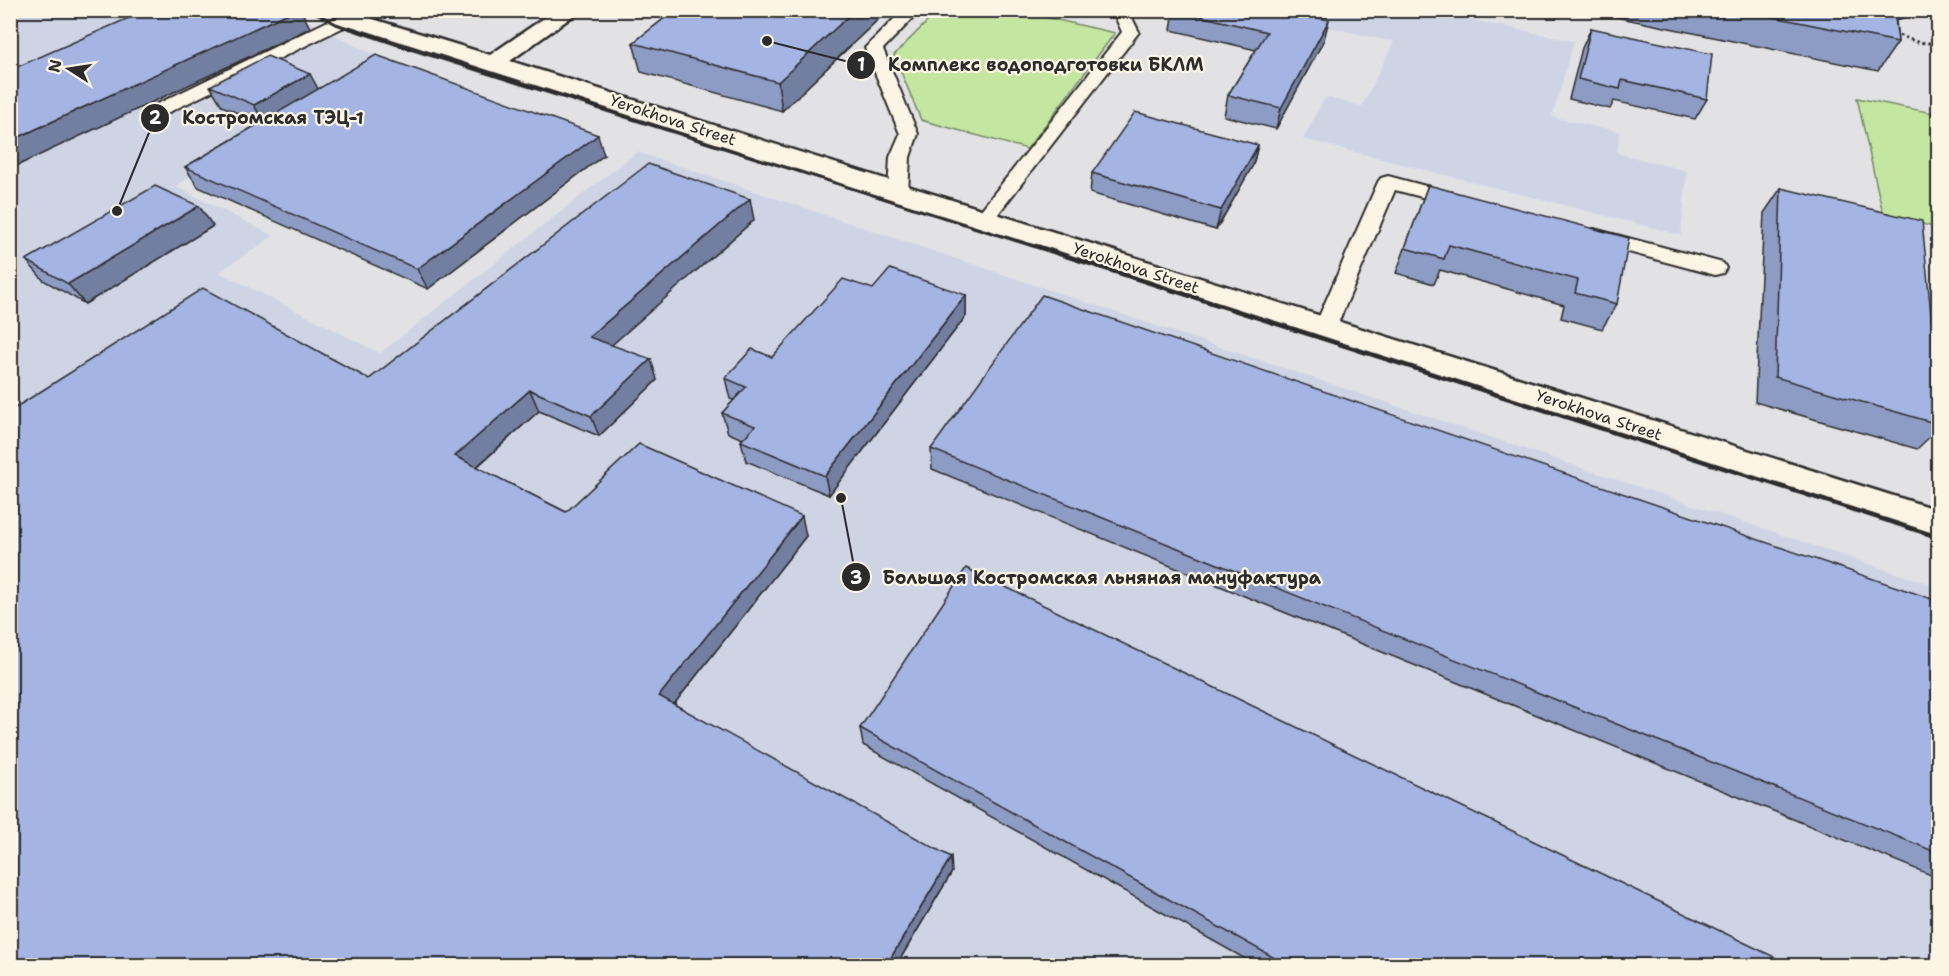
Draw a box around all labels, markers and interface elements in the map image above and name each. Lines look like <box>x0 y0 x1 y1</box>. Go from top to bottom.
north arrow <box>39 39 99 99</box>
callout: Комплекс водоподготовки БКЛМ <box>846 47 1216 83</box>
text: 1 <box>857 53 865 77</box>
text: Комплекс водоподготовки БКЛМ <box>888 53 1204 77</box>
text: N <box>43 58 66 74</box>
street label: Yerokhova Street <box>607 90 739 150</box>
callout: Костромская ТЭЦ-1 <box>140 100 375 136</box>
text: 2 <box>149 106 162 130</box>
text: Костромская ТЭЦ-1 <box>182 106 364 130</box>
street label: Yerokhova Street <box>1070 238 1202 298</box>
street label: Yerokhova Street <box>1533 385 1665 445</box>
callout: Большая Костромская льняная мануфактура <box>841 559 1334 595</box>
text: 3 <box>850 566 862 590</box>
text: Большая Костромская льняная мануфактура <box>883 566 1322 590</box>

